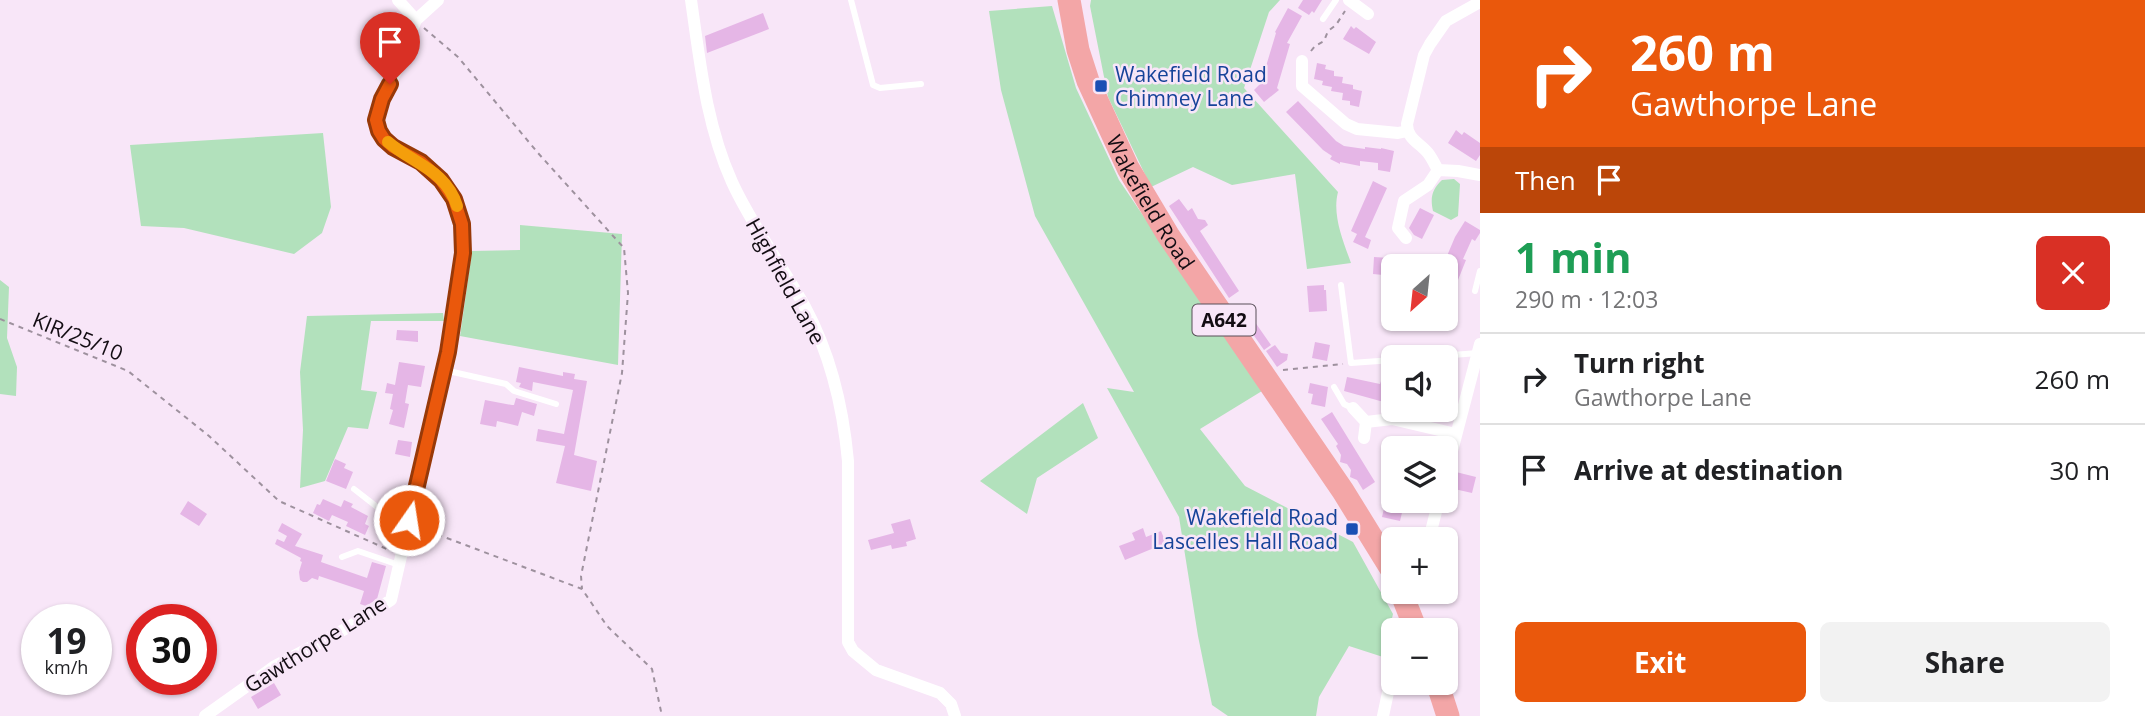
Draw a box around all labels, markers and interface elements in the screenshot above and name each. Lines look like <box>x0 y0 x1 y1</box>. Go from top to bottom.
pin <box>360 12.0 420 84</box>
text: 260 m <box>1630 19 1775 85</box>
icon: arrive <box>371 23 409 61</box>
icon: right <box>1515 28 1606 119</box>
place label: Wakefield Road Chimney Lane <box>1115 60 1267 112</box>
marker: Wakefield Road Chimney Lane <box>1093 78 1109 94</box>
text: Gawthorpe Lane <box>1630 82 1877 125</box>
street label: Wakefield Road <box>1101 130 1201 275</box>
icon: arrive <box>1590 161 1628 199</box>
text: Then <box>1515 162 1576 198</box>
street label: Highfield Lane <box>740 213 832 349</box>
text: 1 min <box>1515 228 1632 285</box>
button: close <box>2036 236 2110 310</box>
north arrow <box>1381 254 1458 331</box>
map controls <box>1381 254 1458 695</box>
text: 290 m · 12:03 <box>1515 283 1658 315</box>
road number: A642 <box>1192 304 1256 336</box>
street label: KIR/25/10 <box>29 305 127 367</box>
button: sound <box>1381 345 1458 422</box>
text: Turn right <box>1574 345 1705 381</box>
icon: right <box>1515 360 1553 398</box>
text: 260 m <box>2035 361 2110 397</box>
text: Gawthorpe Lane <box>1574 381 1752 413</box>
button: layers <box>1381 436 1458 513</box>
icon: arrive <box>1515 451 1553 489</box>
text: Arrive at destination <box>1574 452 1843 488</box>
text: 30 m <box>2049 452 2110 488</box>
position arrow <box>372 483 446 557</box>
place label: Wakefield Road Lascelles Hall Road <box>1152 503 1338 555</box>
marker: Wakefield Road Lascelles Hall Road <box>1344 521 1360 537</box>
button: + <box>1381 527 1458 604</box>
street label: Gawthorpe Lane <box>239 589 391 699</box>
speed limit sign: 30 <box>126 604 217 695</box>
text: 19 <box>46 617 87 664</box>
button: − <box>1381 618 1458 695</box>
button: Exit <box>1515 622 1806 702</box>
button: Share <box>1820 622 2110 702</box>
text: km/h <box>45 655 88 679</box>

